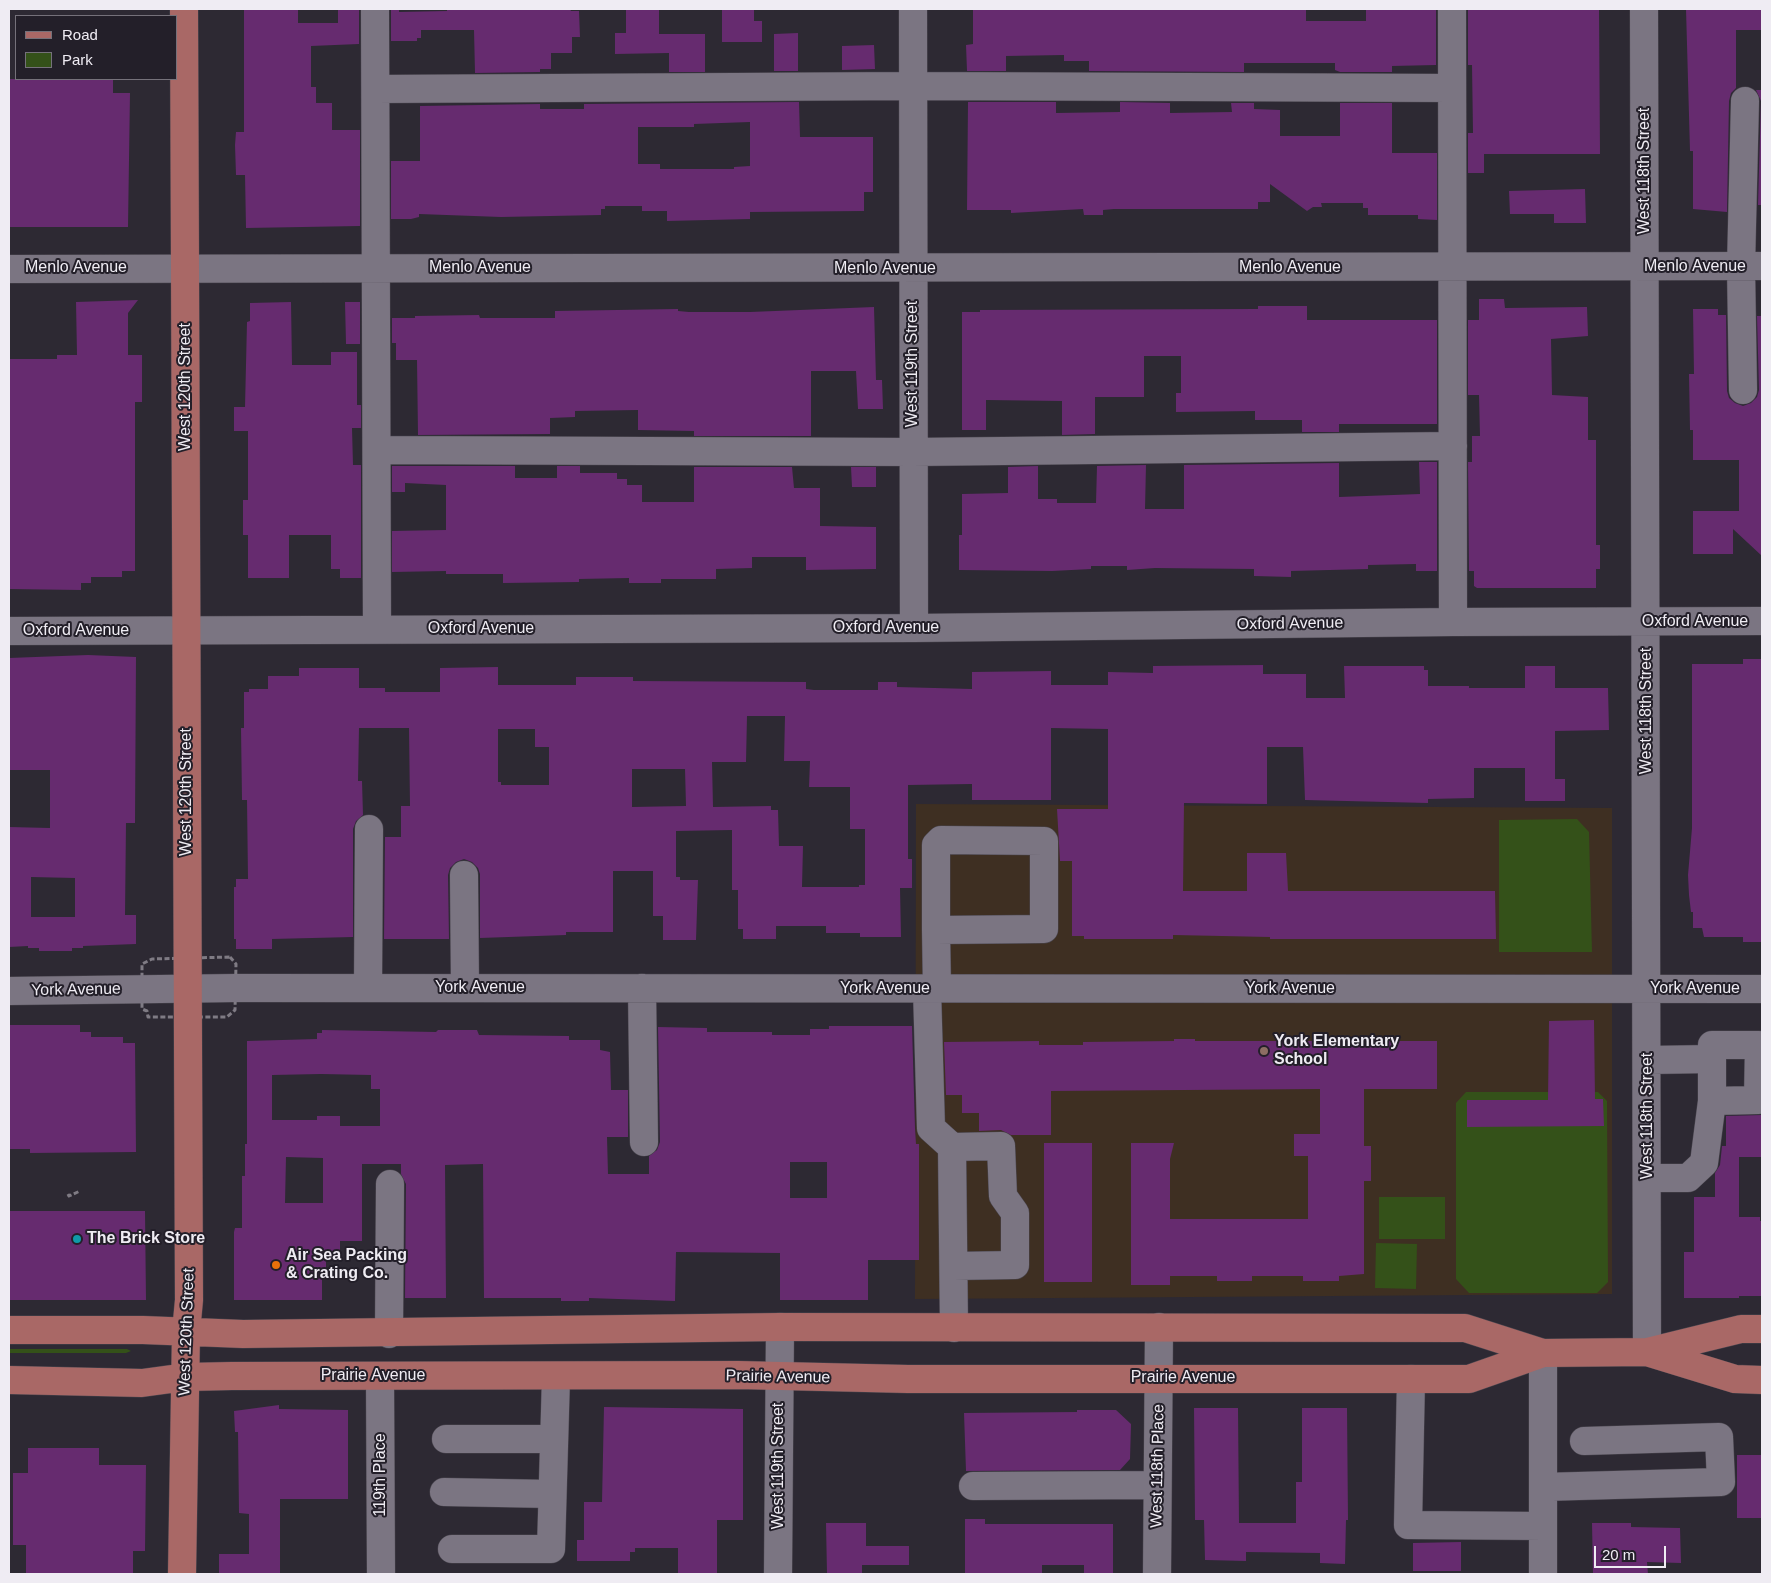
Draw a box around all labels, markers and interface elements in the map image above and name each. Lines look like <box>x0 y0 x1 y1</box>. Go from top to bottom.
legend <box>15 15 178 80</box>
text: Road <box>62 26 98 43</box>
text: Park <box>62 51 93 68</box>
street label: West 118th Street <box>1635 108 1655 234</box>
street label: Menlo Avenue <box>1644 257 1746 277</box>
street label: Menlo Avenue <box>25 258 127 278</box>
street label: Menlo Avenue <box>429 258 531 278</box>
street label: Menlo Avenue <box>1239 258 1341 278</box>
street label: Menlo Avenue <box>834 259 936 279</box>
street label: West 119th Street <box>903 301 923 427</box>
street label: West 120th Street <box>176 323 196 451</box>
street label: Oxford Avenue <box>1642 612 1748 632</box>
street label: Oxford Avenue <box>1237 613 1343 635</box>
street label: Oxford Avenue <box>833 618 939 638</box>
street label: Oxford Avenue <box>428 619 534 639</box>
street label: Oxford Avenue <box>23 621 129 641</box>
street label: West 118th Street <box>1637 648 1657 774</box>
street label: West 120th Street <box>177 728 197 856</box>
street label: York Avenue <box>435 978 525 998</box>
street label: York Avenue <box>840 979 930 999</box>
street label: York Avenue <box>1245 979 1335 999</box>
street label: York Avenue <box>1650 979 1740 999</box>
street label: York Avenue <box>31 980 121 1000</box>
place label: York Elementary School <box>1274 1032 1399 1070</box>
marker: York Elementary School <box>1258 1045 1270 1057</box>
street label: West 118th Street <box>1638 1053 1658 1179</box>
place label: The Brick Store <box>87 1229 205 1249</box>
marker: The Brick Store <box>71 1233 83 1245</box>
place label: Air Sea Packing & Crating Co. <box>286 1246 407 1284</box>
marker: Air Sea Packing & Crating Co. <box>270 1259 282 1271</box>
street label: West 120th Street <box>175 1268 199 1396</box>
street label: Prairie Avenue <box>321 1366 425 1386</box>
street label: Prairie Avenue <box>726 1366 830 1388</box>
street label: Prairie Avenue <box>1131 1368 1235 1388</box>
street label: West 119th Street <box>769 1403 789 1529</box>
street label: West 118th Place <box>1147 1404 1169 1528</box>
street label: 119th Place <box>371 1433 391 1517</box>
scale bar <box>1596 1536 1668 1568</box>
text: 20 m <box>1602 1546 1635 1563</box>

